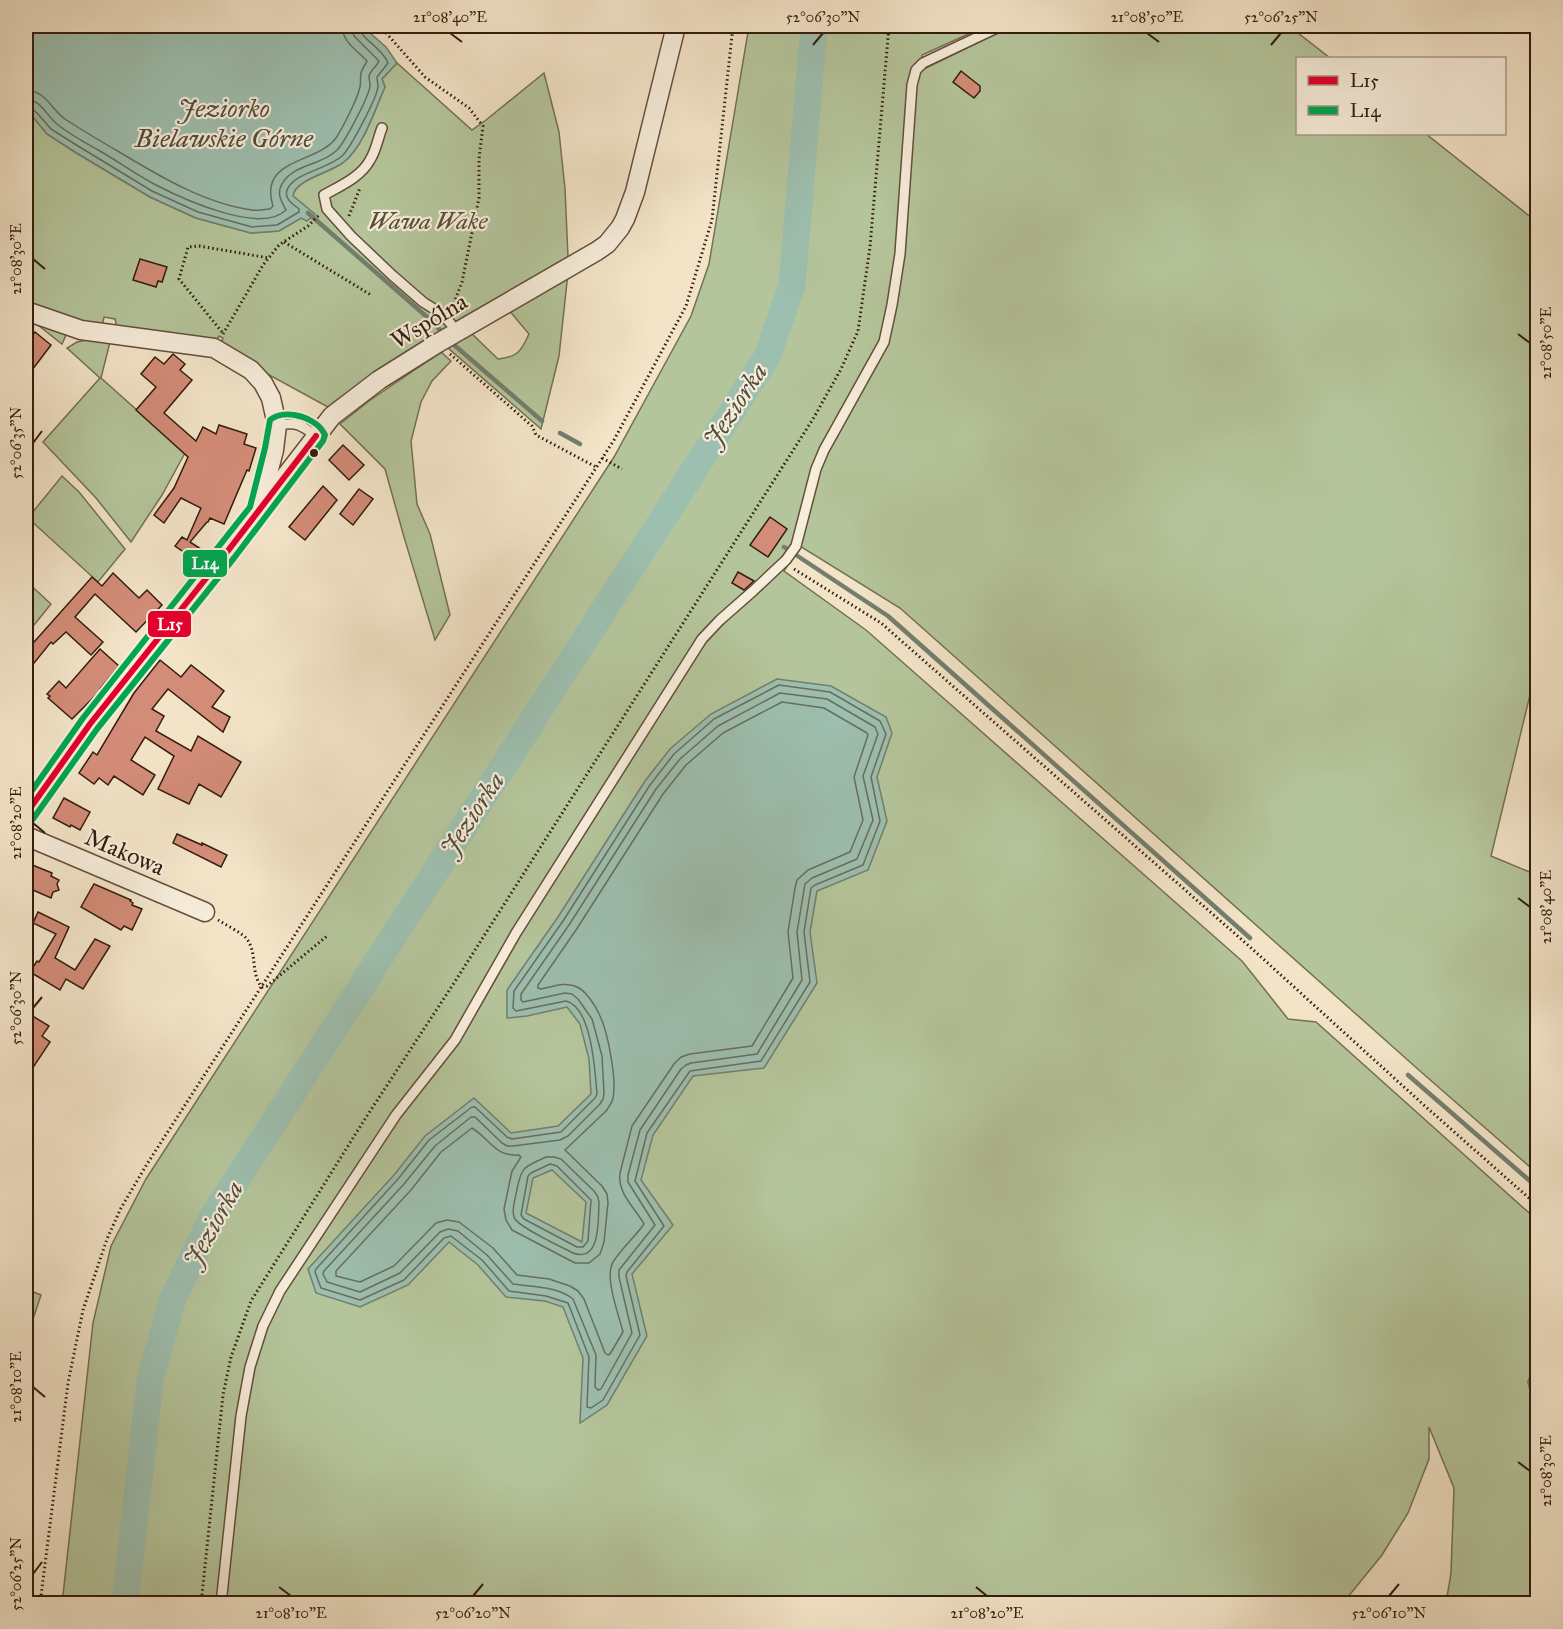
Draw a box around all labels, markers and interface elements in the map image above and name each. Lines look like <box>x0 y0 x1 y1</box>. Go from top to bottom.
text: 21°08'40"E <box>413 8 487 26</box>
text: 52°06'30"N <box>786 8 860 26</box>
text: 21°08'50"E <box>1111 8 1184 26</box>
text: 52°06'25"N <box>1244 8 1318 26</box>
legend <box>1296 57 1506 135</box>
text: L15 <box>1350 70 1379 92</box>
water label: Jeziorko Bielawskie Górne <box>134 92 314 154</box>
text: L14 <box>1350 100 1381 122</box>
park label: Wawa Wake <box>369 206 489 236</box>
text: 21°08'30"E <box>7 223 25 295</box>
street label: Wspólna <box>385 286 474 356</box>
text: 21°08'50"E <box>1537 306 1555 379</box>
water label: Jeziorka <box>695 357 774 455</box>
text: 52°06'35"N <box>7 406 25 479</box>
unlabelled marker <box>308 447 320 459</box>
line badge: L14 <box>182 549 228 578</box>
text: L14 <box>191 554 220 574</box>
line badge: L15 <box>147 610 192 638</box>
text: L15 <box>157 615 183 634</box>
water label: Jeziorka <box>432 766 511 864</box>
text: 21°08'20"E <box>7 786 25 860</box>
street label: Makowa <box>81 822 170 883</box>
text: 21°08'40"E <box>1537 870 1555 944</box>
text: 52°06'30"N <box>7 971 25 1045</box>
water label: Jeziorka <box>175 1175 250 1275</box>
text: 21°08'10"E <box>7 1351 25 1423</box>
text: 21°08'30"E <box>1537 1435 1555 1507</box>
text: 52°06'25"N <box>7 1537 25 1611</box>
text: 21°08'10"E <box>255 1604 327 1622</box>
text: 52°06'20"N <box>435 1604 511 1622</box>
text: 21°08'20"E <box>950 1604 1024 1622</box>
text: 52°06'10"N <box>1352 1604 1426 1622</box>

